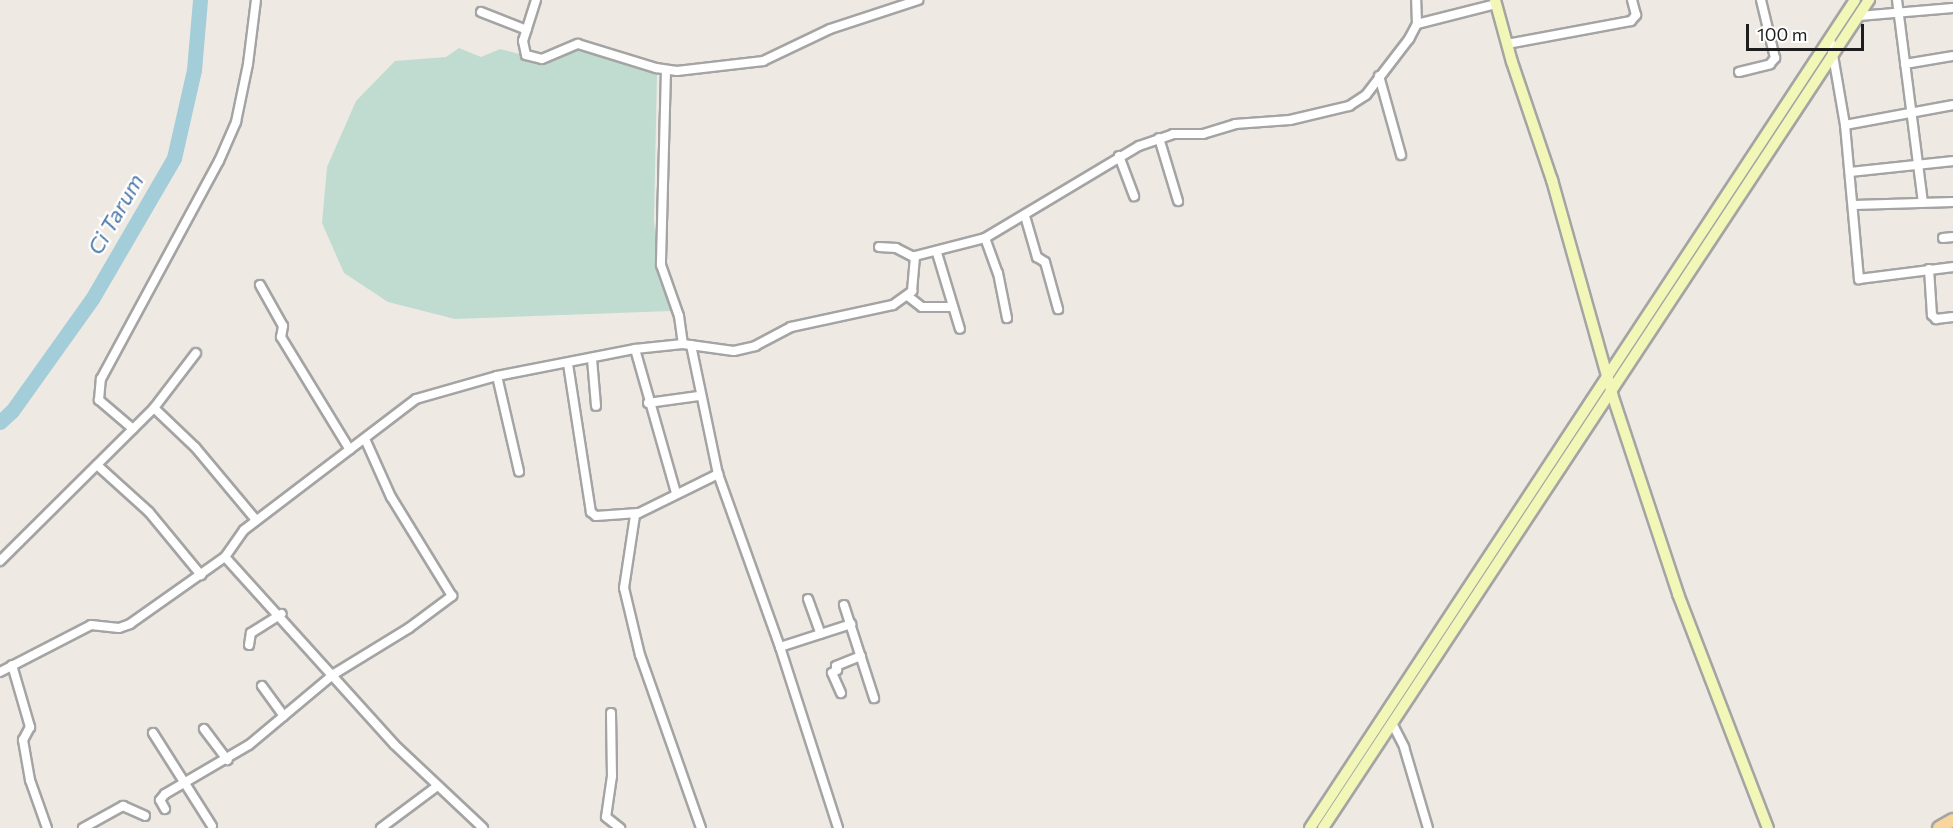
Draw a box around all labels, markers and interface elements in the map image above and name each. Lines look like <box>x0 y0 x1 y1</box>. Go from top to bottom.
scale bar <box>1749 12 1868 50</box>
text: 100 m <box>1757 23 1807 45</box>
water label: Ci Tarum <box>81 169 149 259</box>

